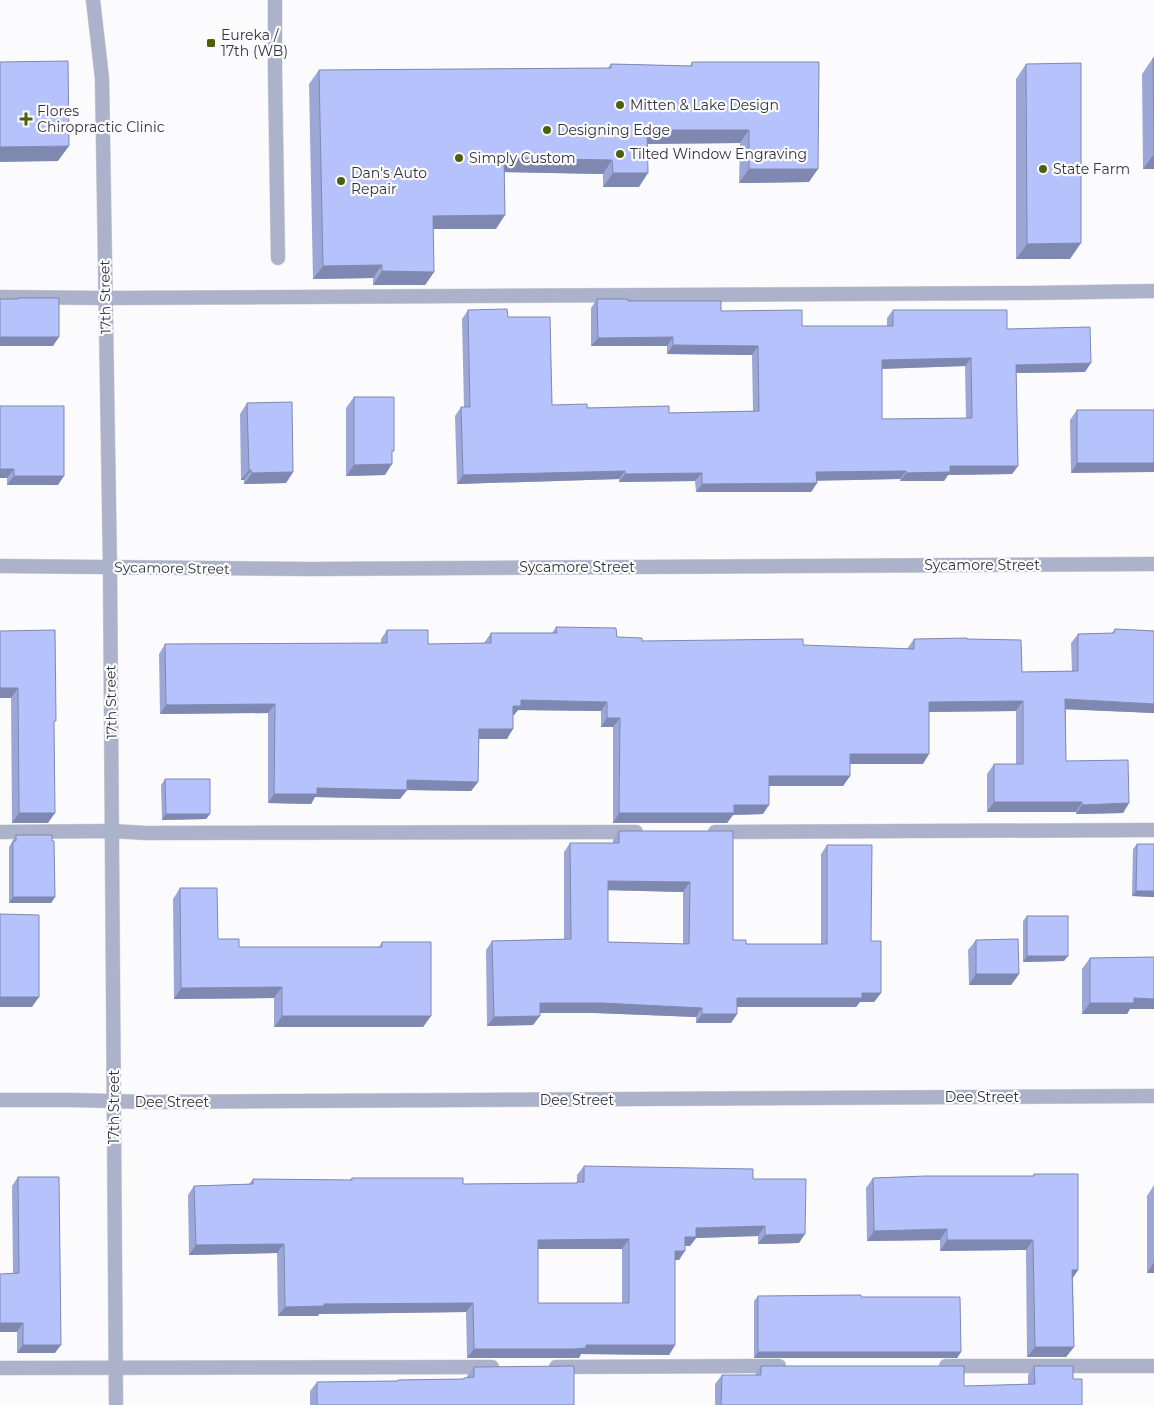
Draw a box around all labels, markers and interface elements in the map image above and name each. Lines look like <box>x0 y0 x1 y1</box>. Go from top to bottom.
place label: Eureka / 17th (WB) <box>221 26 288 60</box>
marker: Eureka / 17th (WB) <box>205 37 217 49</box>
place label: Mitten & Lake Design <box>630 96 779 114</box>
marker: Mitten & Lake Design <box>614 99 626 111</box>
place label: Flores Chiropractic Clinic <box>37 102 165 136</box>
marker: Flores Chiropractic Clinic <box>19 112 33 126</box>
place label: Designing Edge <box>557 121 670 139</box>
marker: Designing Edge <box>541 124 553 136</box>
place label: Tilted Window Engraving <box>630 145 807 163</box>
marker: Tilted Window Engraving <box>614 148 626 160</box>
place label: Simply Custom <box>469 149 576 167</box>
marker: Simply Custom <box>453 152 465 164</box>
place label: State Farm <box>1053 160 1130 178</box>
marker: State Farm <box>1037 163 1049 175</box>
place label: Dan's Auto Repair <box>351 164 427 198</box>
marker: Dan's Auto Repair <box>335 175 347 187</box>
street label: 17th Street <box>95 259 115 334</box>
street label: Sycamore Street <box>924 556 1040 574</box>
street label: Sycamore Street <box>114 558 230 578</box>
street label: Sycamore Street <box>519 558 635 576</box>
street label: 17th Street <box>101 664 121 739</box>
street label: 17th Street <box>105 1070 123 1144</box>
street label: Dee Street <box>945 1088 1020 1106</box>
street label: Dee Street <box>540 1091 615 1109</box>
street label: Dee Street <box>135 1093 210 1111</box>

